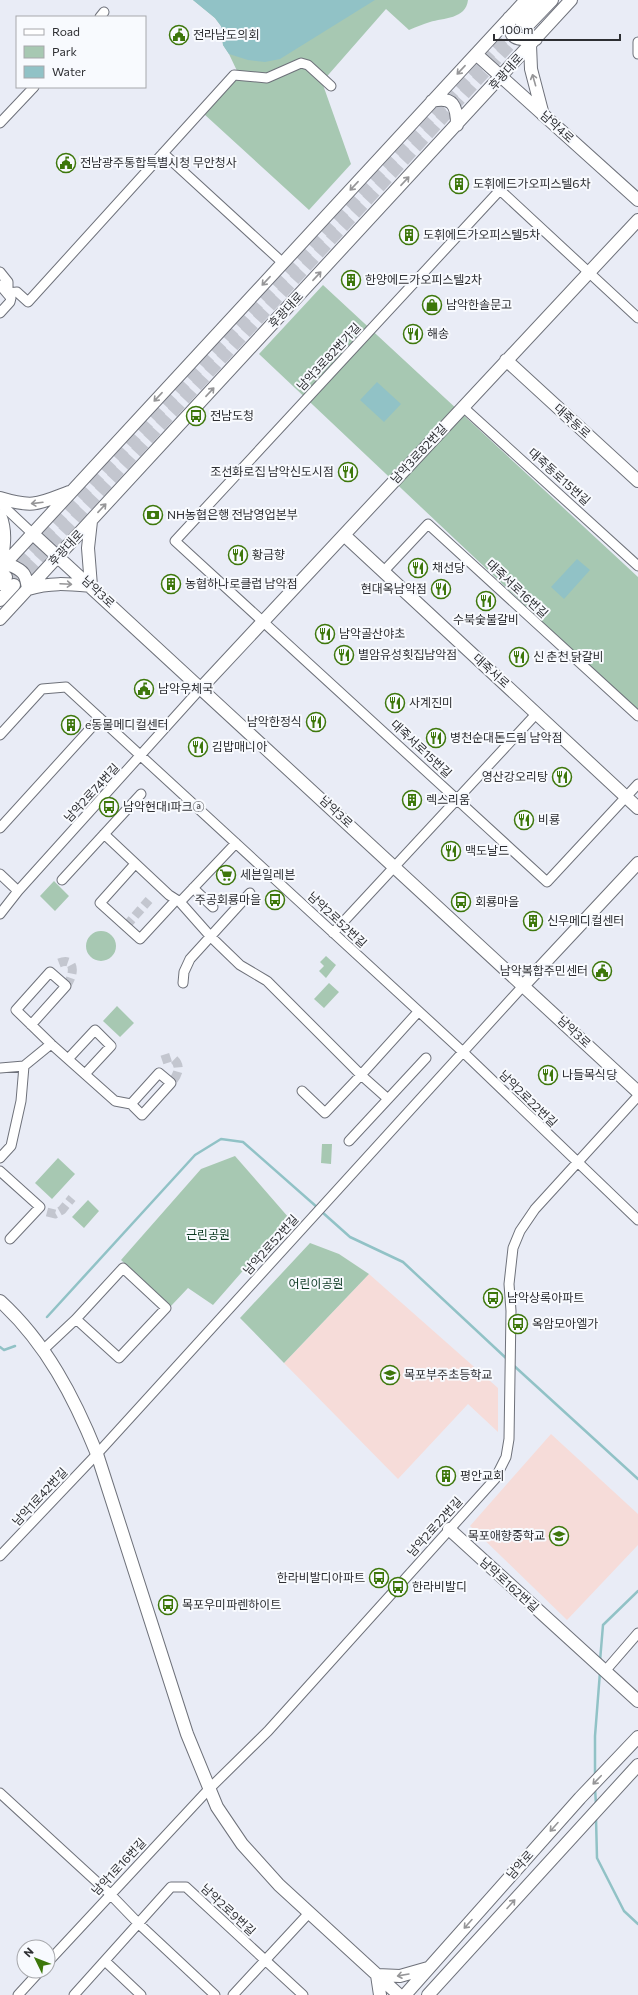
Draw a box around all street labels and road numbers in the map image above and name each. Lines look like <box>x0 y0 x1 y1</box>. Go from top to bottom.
street label: 후광대로 <box>485 50 525 92</box>
street label: 남악4로 <box>538 108 577 145</box>
street label: 후광대로 <box>265 288 305 330</box>
street label: 남악3로82번가길 <box>293 320 363 393</box>
street label: 대죽동로 <box>552 400 594 440</box>
street label: 남악3로82번길 <box>387 421 449 486</box>
street label: 대죽동로15번길 <box>526 445 593 508</box>
street label: 후광대로 <box>45 526 85 568</box>
street label: 대죽서로16번길 <box>484 556 551 620</box>
street label: 남악3로 <box>79 573 118 610</box>
street label: 대죽서로 <box>471 650 513 690</box>
street label: 대죽서로15번길 <box>388 716 455 780</box>
street label: 남악2로74번길 <box>61 760 122 824</box>
street label: 남악3로 <box>317 793 356 830</box>
street label: 남악2로52번길 <box>305 888 370 950</box>
street label: 남악3로 <box>555 1013 594 1050</box>
street label: 남악2로22번길 <box>497 1067 561 1129</box>
street label: 남악2로52번길 <box>240 1212 301 1277</box>
street label: 남악1로42번길 <box>9 1464 70 1528</box>
street label: 남악2로22번길 <box>404 1494 465 1559</box>
street label: 남악로162번길 <box>477 1554 542 1614</box>
street label: 남악1로16번길 <box>88 1835 148 1898</box>
street label: 남악로 <box>503 1847 536 1881</box>
street label: 남악2로9번길 <box>199 1881 259 1938</box>

